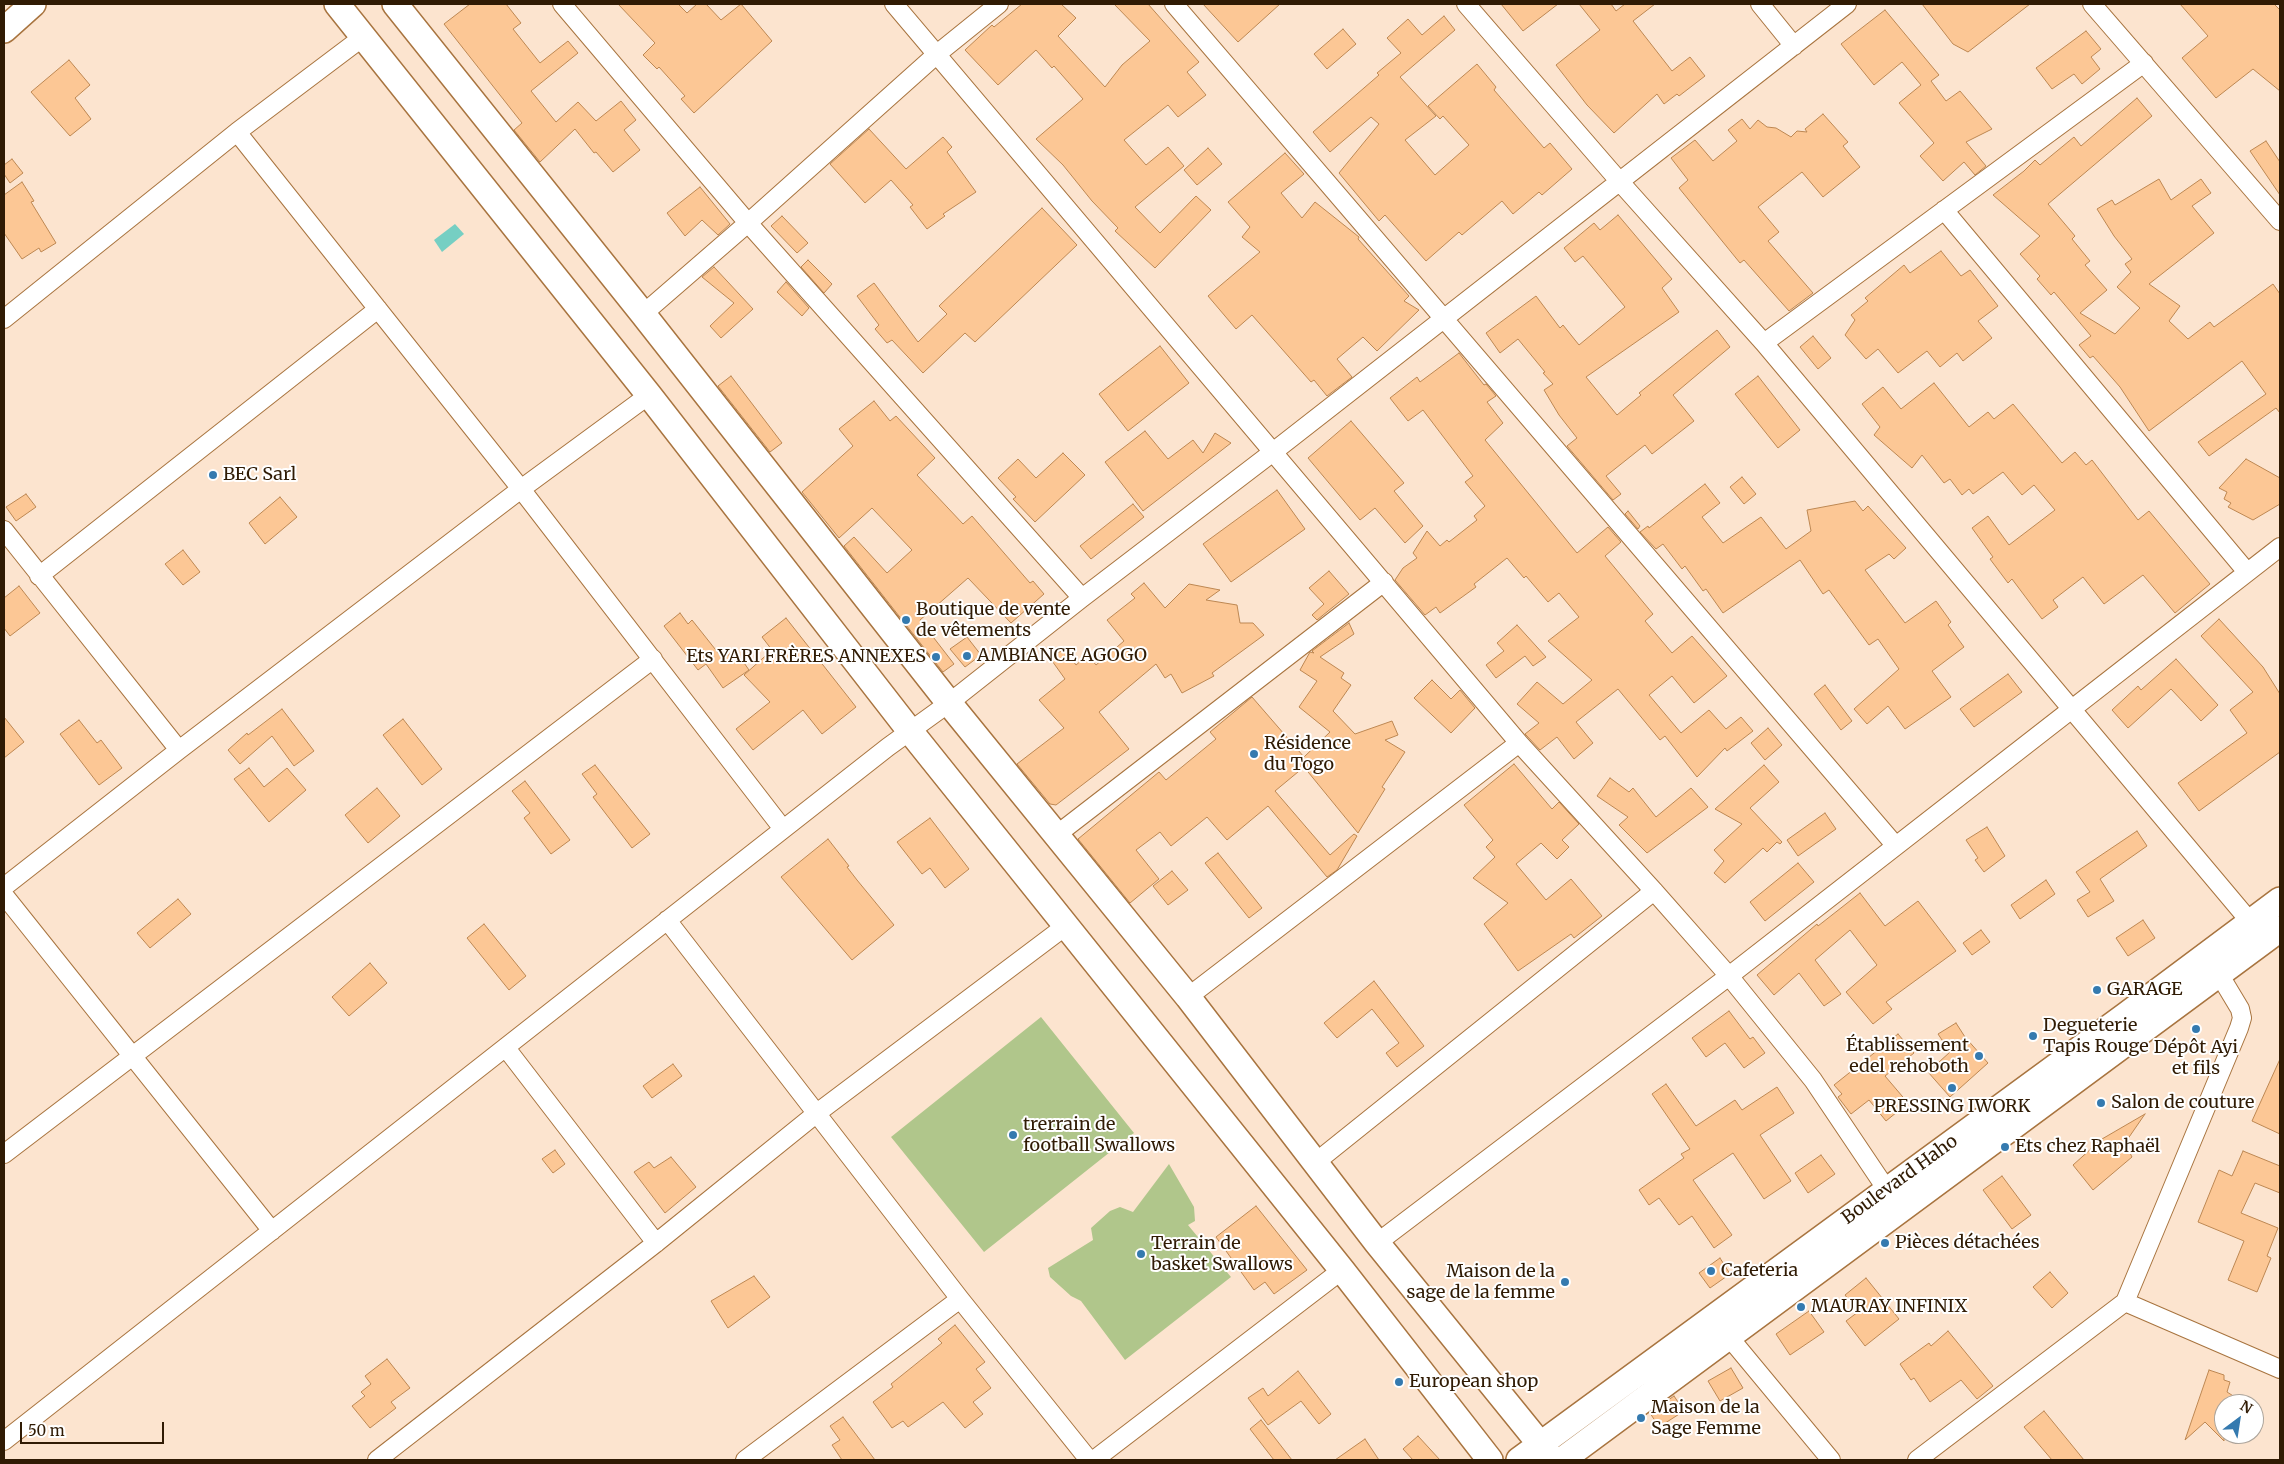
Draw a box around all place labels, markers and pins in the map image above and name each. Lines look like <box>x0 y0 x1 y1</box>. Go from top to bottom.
place label: BEC Sarl <box>223 464 296 486</box>
marker: BEC Sarl <box>207 469 219 481</box>
place label: Boutique de vente de vêtements <box>916 599 1070 642</box>
marker: Boutique de vente de vêtements <box>900 614 912 626</box>
place label: AMBIANCE AGOGO <box>977 645 1147 667</box>
place label: Ets YARI FRÈRES ANNEXES <box>686 646 926 668</box>
marker: AMBIANCE AGOGO <box>961 650 973 662</box>
marker: Ets YARI FRÈRES ANNEXES <box>930 651 942 663</box>
place label: Résidence du Togo <box>1264 733 1351 776</box>
marker: Résidence du Togo <box>1248 748 1260 760</box>
place label: GARAGE <box>2107 979 2182 1001</box>
marker: GARAGE <box>2091 984 2103 996</box>
place label: Degueterie Tapis Rouge <box>2043 1015 2149 1058</box>
marker: Dépôt Ayi et fils <box>2190 1023 2202 1035</box>
marker: Degueterie Tapis Rouge <box>2027 1030 2039 1042</box>
place label: Établissement edel rehoboth <box>1846 1035 1969 1078</box>
place label: Dépôt Ayi et fils <box>2154 1037 2238 1080</box>
marker: Établissement edel rehoboth <box>1973 1050 1985 1062</box>
marker: PRESSING IWORK <box>1946 1082 1958 1094</box>
place label: Salon de couture <box>2111 1092 2254 1114</box>
place label: PRESSING IWORK <box>1873 1096 2031 1118</box>
marker: Salon de couture <box>2095 1097 2107 1109</box>
place label: trerrain de football Swallows <box>1023 1114 1175 1156</box>
marker: trerrain de football Swallows <box>1007 1129 1019 1141</box>
place label: Ets chez Raphaël <box>2015 1136 2160 1158</box>
marker: Ets chez Raphaël <box>1999 1141 2011 1153</box>
place label: Pièces détachées <box>1895 1232 2040 1254</box>
place label: Terrain de basket Swallows <box>1151 1233 1293 1276</box>
marker: Pièces détachées <box>1879 1237 1891 1249</box>
marker: Terrain de basket Swallows <box>1135 1248 1147 1260</box>
place label: Cafeteria <box>1721 1260 1798 1282</box>
place label: Maison de la sage de la femme <box>1407 1261 1555 1304</box>
marker: Cafeteria <box>1705 1265 1717 1277</box>
marker: Maison de la sage de la femme <box>1559 1276 1571 1288</box>
place label: MAURAY INFINIX <box>1811 1296 1967 1318</box>
marker: MAURAY INFINIX <box>1795 1301 1807 1313</box>
place label: European shop <box>1409 1371 1538 1393</box>
marker: European shop <box>1393 1376 1405 1388</box>
place label: Maison de la Sage Femme <box>1651 1397 1761 1440</box>
marker: Maison de la Sage Femme <box>1635 1412 1647 1424</box>

